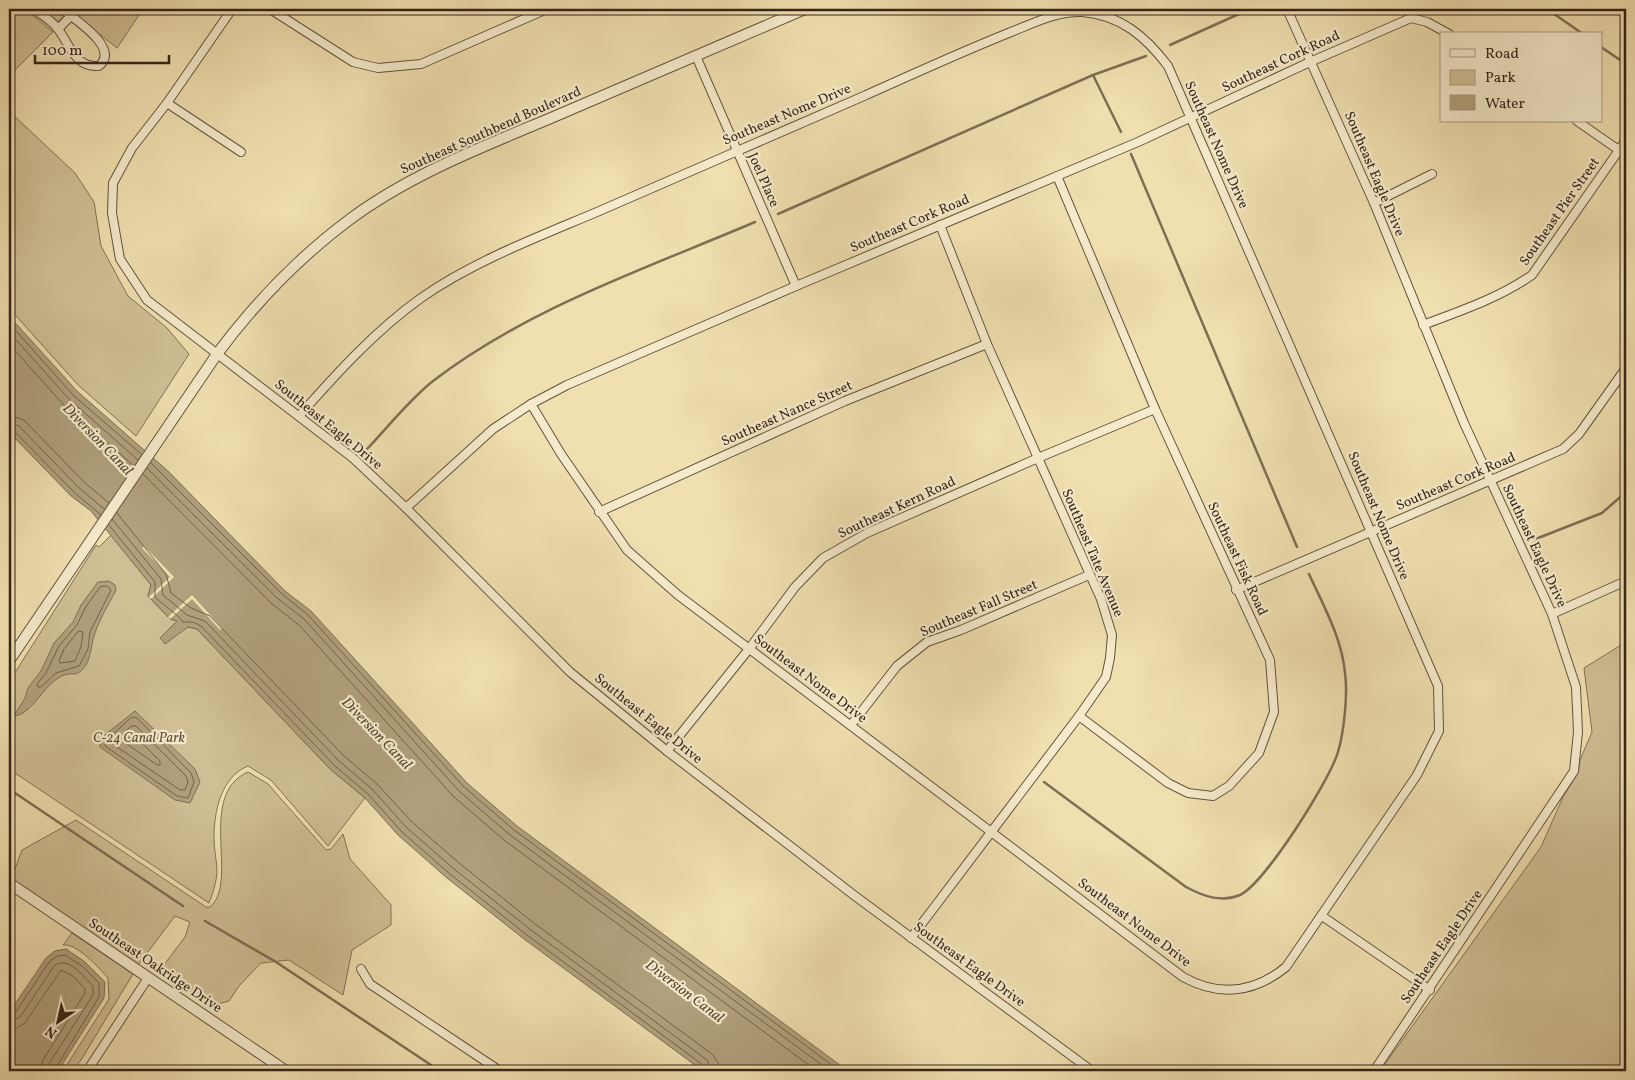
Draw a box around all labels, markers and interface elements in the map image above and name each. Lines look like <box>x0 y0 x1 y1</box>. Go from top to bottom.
street label: Southeast Cork Road <box>1219 26 1343 98</box>
scale bar <box>35 32 169 64</box>
legend <box>1440 32 1602 122</box>
text: 100 m <box>42 41 82 62</box>
text: Road <box>1485 44 1519 65</box>
text: Park <box>1485 68 1516 89</box>
street label: Southeast Nome Drive <box>1179 78 1253 212</box>
street label: Southeast Nome Drive <box>720 79 854 151</box>
street label: Southeast Southbend Boulevard <box>398 82 585 180</box>
text: Water <box>1485 94 1525 115</box>
street label: Southeast Eagle Drive <box>1339 109 1409 240</box>
street label: Joel Place <box>743 150 784 211</box>
street label: Southeast Pier Street <box>1516 154 1605 270</box>
street label: Southeast Cork Road <box>847 190 973 258</box>
street label: Southeast Eagle Drive <box>270 375 386 475</box>
street label: Southeast Nance Street <box>718 376 856 452</box>
water label: Diversion Canal <box>57 399 137 481</box>
street label: Southeast Cork Road <box>1393 448 1519 516</box>
street label: Southeast Nome Drive <box>1342 449 1414 583</box>
street label: Southeast Kern Road <box>835 472 959 544</box>
street label: Southeast Eagle Drive <box>1497 481 1571 611</box>
street label: Southeast Tate Avenue <box>1056 486 1128 620</box>
street label: Southeast Fisk Road <box>1202 499 1272 619</box>
street label: Southeast Fall Street <box>917 576 1041 642</box>
street label: Southeast Nome Drive <box>749 630 871 728</box>
street label: Southeast Eagle Drive <box>590 669 706 769</box>
water label: Diversion Canal <box>336 693 416 775</box>
park label: C-24 Canal Park <box>93 729 185 748</box>
street label: Southeast Nome Drive <box>1073 874 1195 972</box>
street label: Southeast Eagle Drive <box>1397 886 1488 1008</box>
street label: Southeast Oakridge Drive <box>85 914 226 1018</box>
street label: Southeast Eagle Drive <box>909 918 1029 1012</box>
water label: Diversion Canal <box>640 955 728 1029</box>
north arrow <box>32 998 82 1048</box>
text: N <box>42 1021 61 1042</box>

